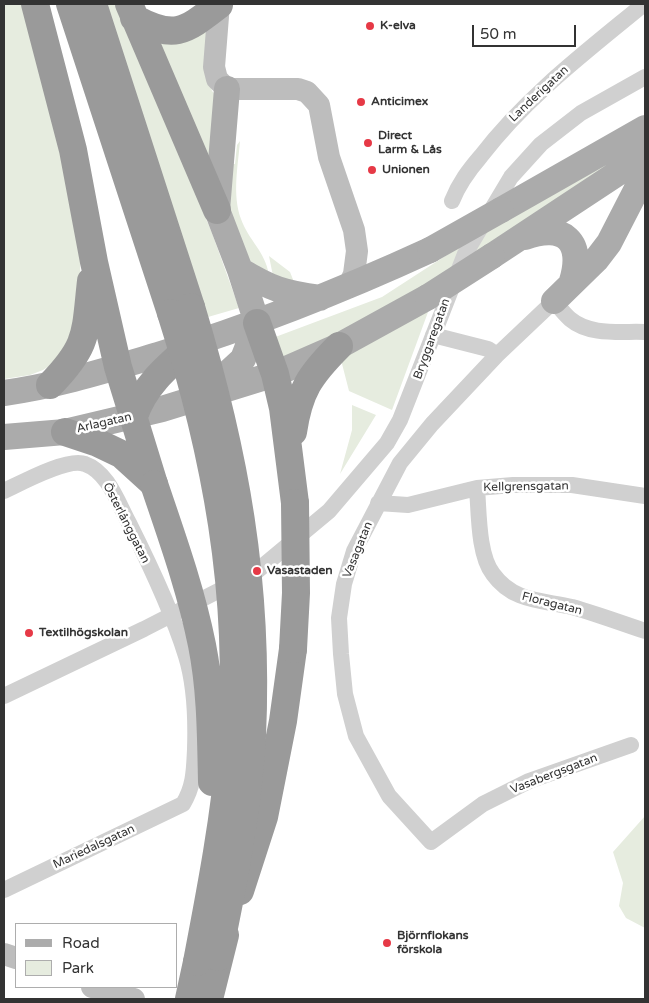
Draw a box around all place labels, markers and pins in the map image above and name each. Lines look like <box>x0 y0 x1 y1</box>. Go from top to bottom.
place label: K-elva <box>380 19 416 33</box>
marker: K-elva <box>364 20 376 32</box>
place label: Anticimex <box>371 95 428 109</box>
marker: Anticimex <box>355 96 367 108</box>
place label: Direct Larm & Lås <box>378 129 442 157</box>
marker: Direct Larm & Lås <box>362 137 374 149</box>
place label: Unionen <box>382 163 430 177</box>
marker: Unionen <box>366 164 378 176</box>
place label: Vasastaden <box>267 564 333 578</box>
marker: Vasastaden <box>251 565 263 577</box>
place label: Textilhögskolan <box>39 626 128 640</box>
marker: Textilhögskolan <box>23 627 35 639</box>
place label: Björnflokans förskola <box>397 929 468 957</box>
marker: Björnflokans förskola <box>381 937 393 949</box>

